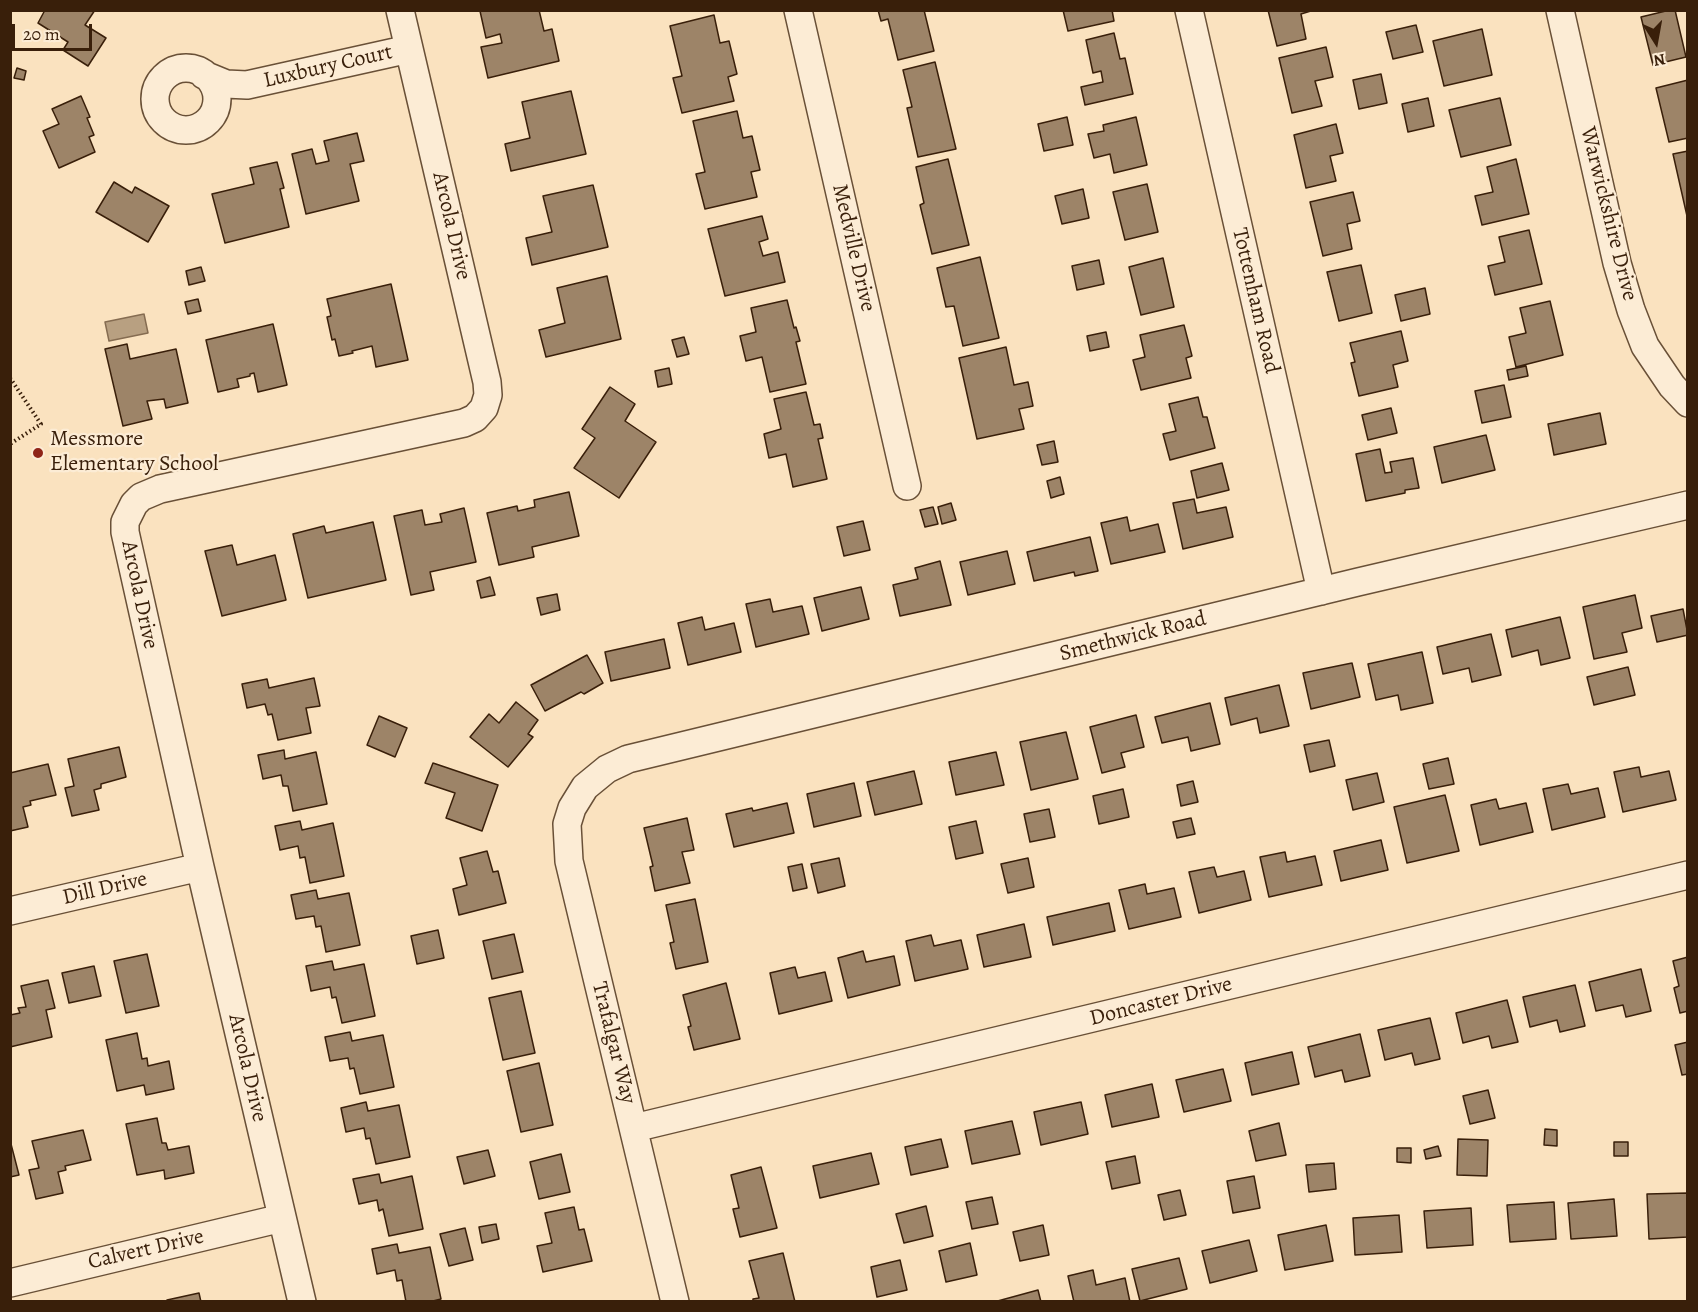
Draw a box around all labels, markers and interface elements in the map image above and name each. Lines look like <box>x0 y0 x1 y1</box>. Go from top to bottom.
scale bar <box>15 12 94 50</box>
north arrow <box>1626 12 1686 72</box>
text: 20 m <box>23 22 60 46</box>
street label: Luxbury Court <box>261 39 395 95</box>
text: N <box>1652 48 1667 72</box>
street label: Warwickshire Drive <box>1574 124 1642 304</box>
street label: Arcola Drive <box>426 169 476 283</box>
street label: Medville Drive <box>825 182 881 314</box>
street label: Tottenham Road <box>1225 226 1285 376</box>
place label: Messmore Elementary School <box>50 427 218 478</box>
marker: Messmore Elementary School <box>31 446 45 460</box>
street label: Arcola Drive <box>115 538 163 652</box>
street label: Smethwick Road <box>1057 606 1209 668</box>
street label: Dill Drive <box>60 866 150 912</box>
street label: Doncaster Drive <box>1087 972 1235 1032</box>
street label: Trafalgar Way <box>585 979 641 1107</box>
street label: Arcola Drive <box>222 1011 272 1125</box>
street label: Calvert Drive <box>85 1224 207 1276</box>

